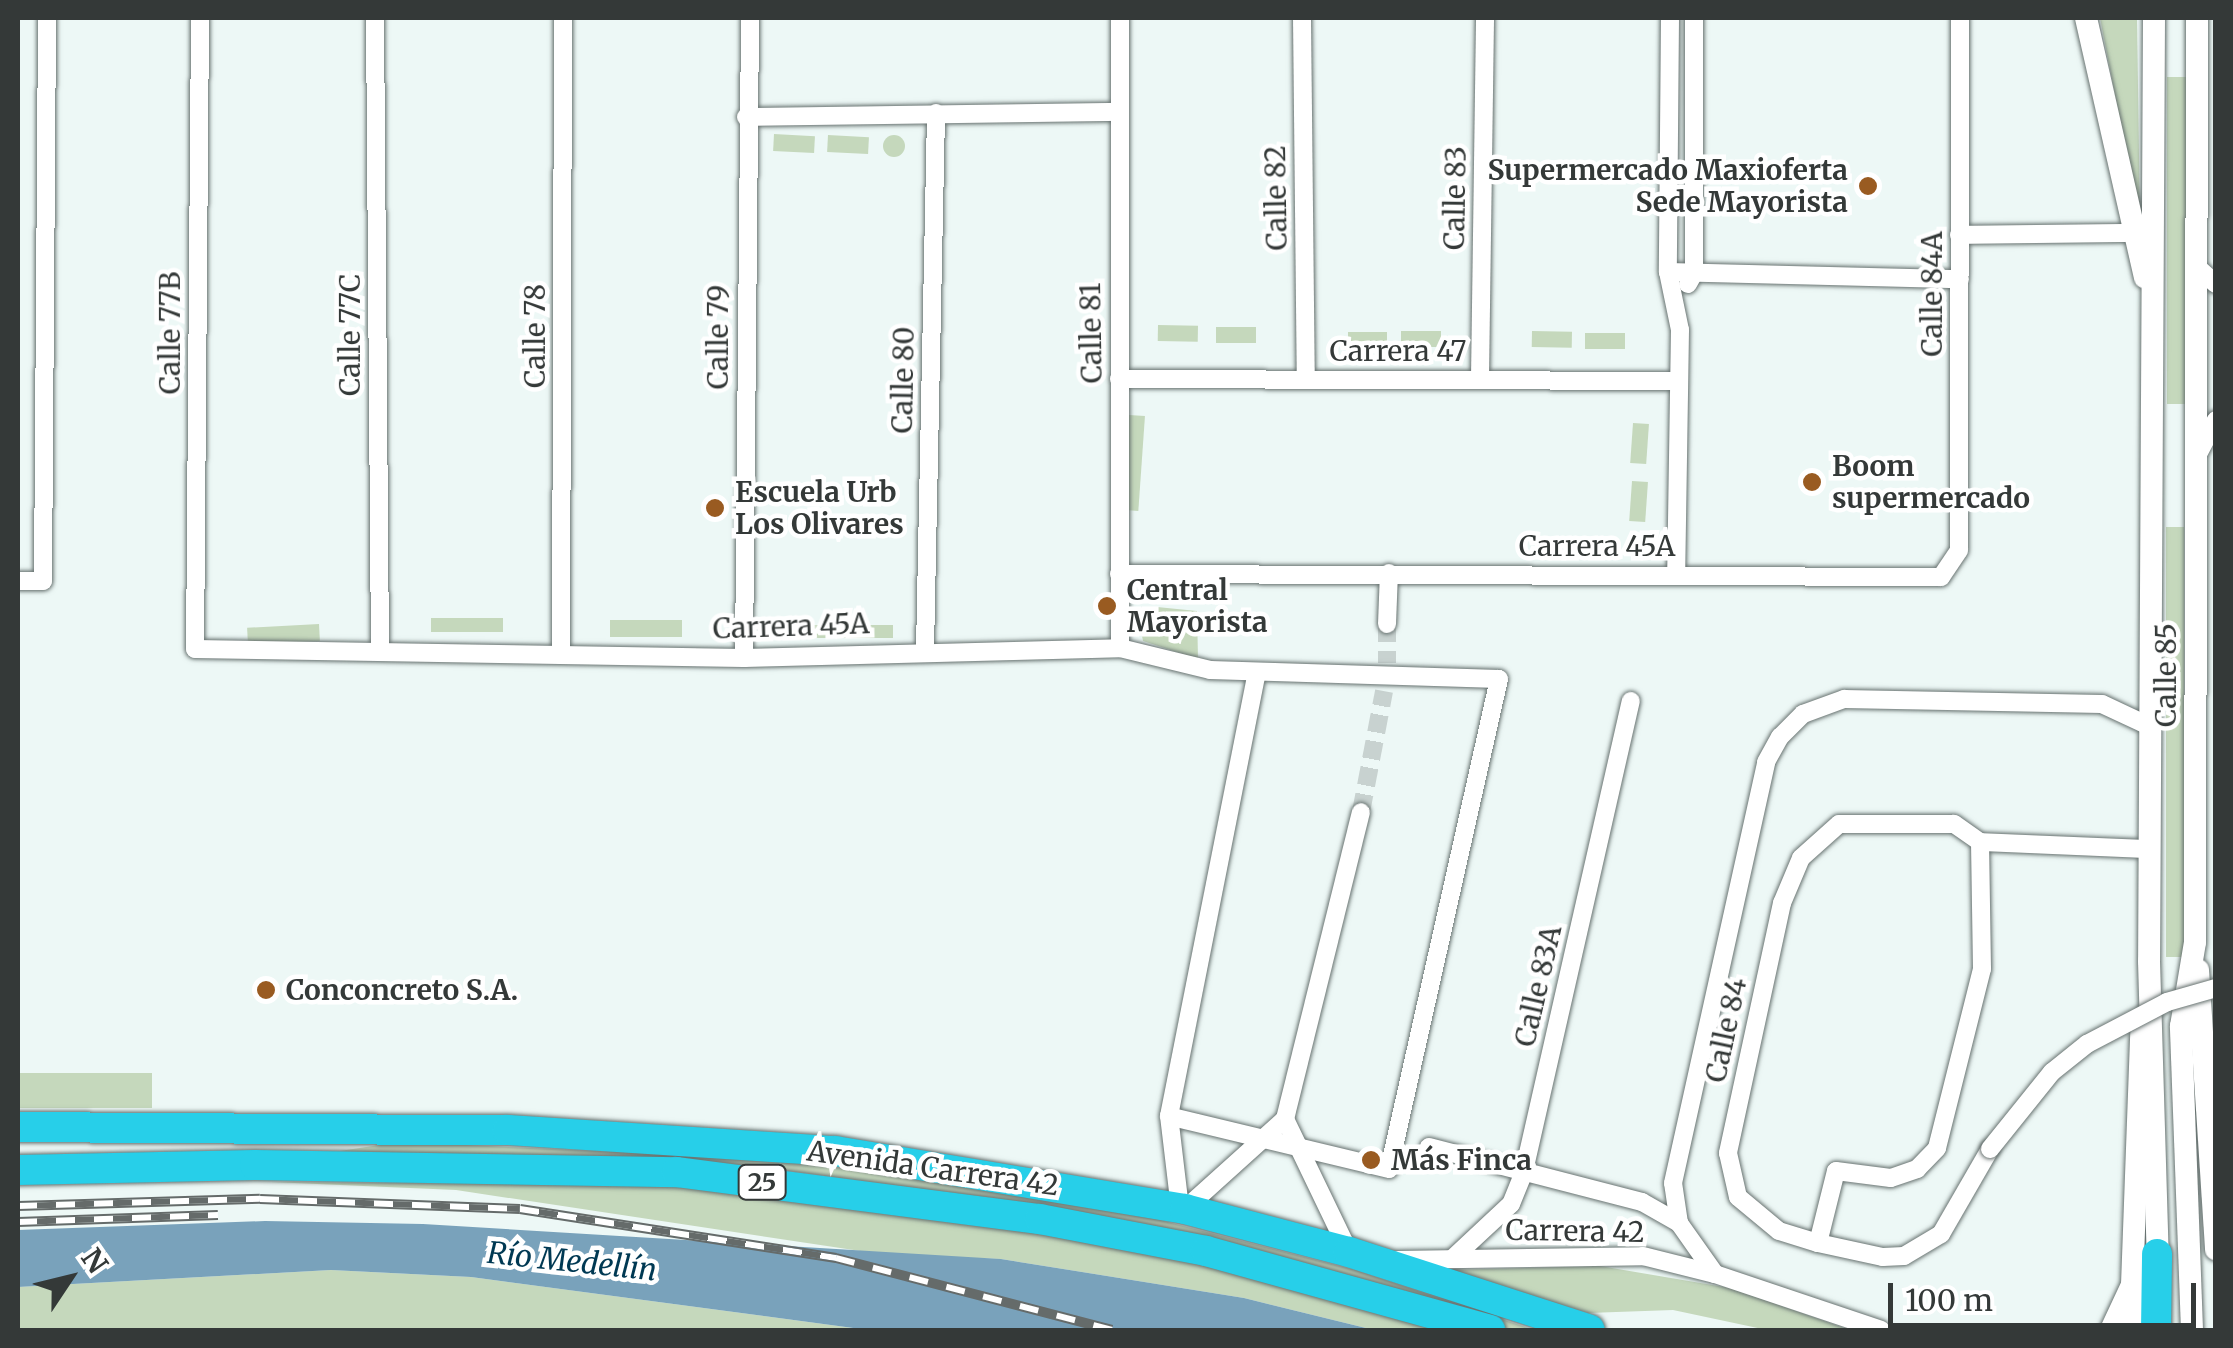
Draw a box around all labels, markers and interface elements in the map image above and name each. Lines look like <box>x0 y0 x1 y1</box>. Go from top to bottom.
street label: Calle 82 <box>1258 145 1294 251</box>
street label: Calle 83 <box>1437 146 1473 250</box>
place label: Supermercado Maxioferta Sede Mayorista <box>1488 153 1848 219</box>
marker: Supermercado Maxioferta Sede Mayorista <box>1857 175 1879 197</box>
street label: Calle 84A <box>1915 231 1949 357</box>
street label: Calle 77B <box>153 272 187 394</box>
street label: Calle 77C <box>333 274 367 396</box>
street label: Calle 81 <box>1073 282 1109 384</box>
street label: Calle 78 <box>518 284 552 388</box>
street label: Calle 79 <box>701 285 735 389</box>
street label: Calle 80 <box>885 326 921 434</box>
street label: Carrera 47 <box>1329 334 1467 368</box>
place label: Boom supermercado <box>1832 449 2030 515</box>
marker: Boom supermercado <box>1801 471 1823 493</box>
place label: Escuela Urb Los Olivares <box>735 475 904 541</box>
marker: Escuela Urb Los Olivares <box>704 497 726 519</box>
street label: Carrera 45A <box>1519 529 1675 563</box>
place label: Central Mayorista <box>1127 573 1268 639</box>
marker: Central Mayorista <box>1096 595 1118 617</box>
street label: Carrera 45A <box>712 606 870 646</box>
street label: Calle 85 <box>2149 623 2183 727</box>
street label: Calle 83A <box>1508 922 1568 1050</box>
place label: Conconcreto S.A. <box>286 973 518 1007</box>
street label: Calle 84 <box>1699 975 1753 1085</box>
marker: Conconcreto S.A. <box>255 979 277 1001</box>
street label: Avenida Carrera 42 <box>805 1134 1061 1202</box>
place label: Más Finca <box>1391 1143 1532 1177</box>
marker: Más Finca <box>1360 1149 1382 1171</box>
road number: 25 <box>737 1162 787 1202</box>
street label: Carrera 42 <box>1505 1213 1645 1249</box>
north arrow <box>20 1228 120 1328</box>
water label: Río Medellín <box>485 1234 659 1288</box>
text: N <box>73 1241 116 1280</box>
scale bar <box>1893 1263 2200 1325</box>
text: 100 m <box>1905 1281 1993 1319</box>

